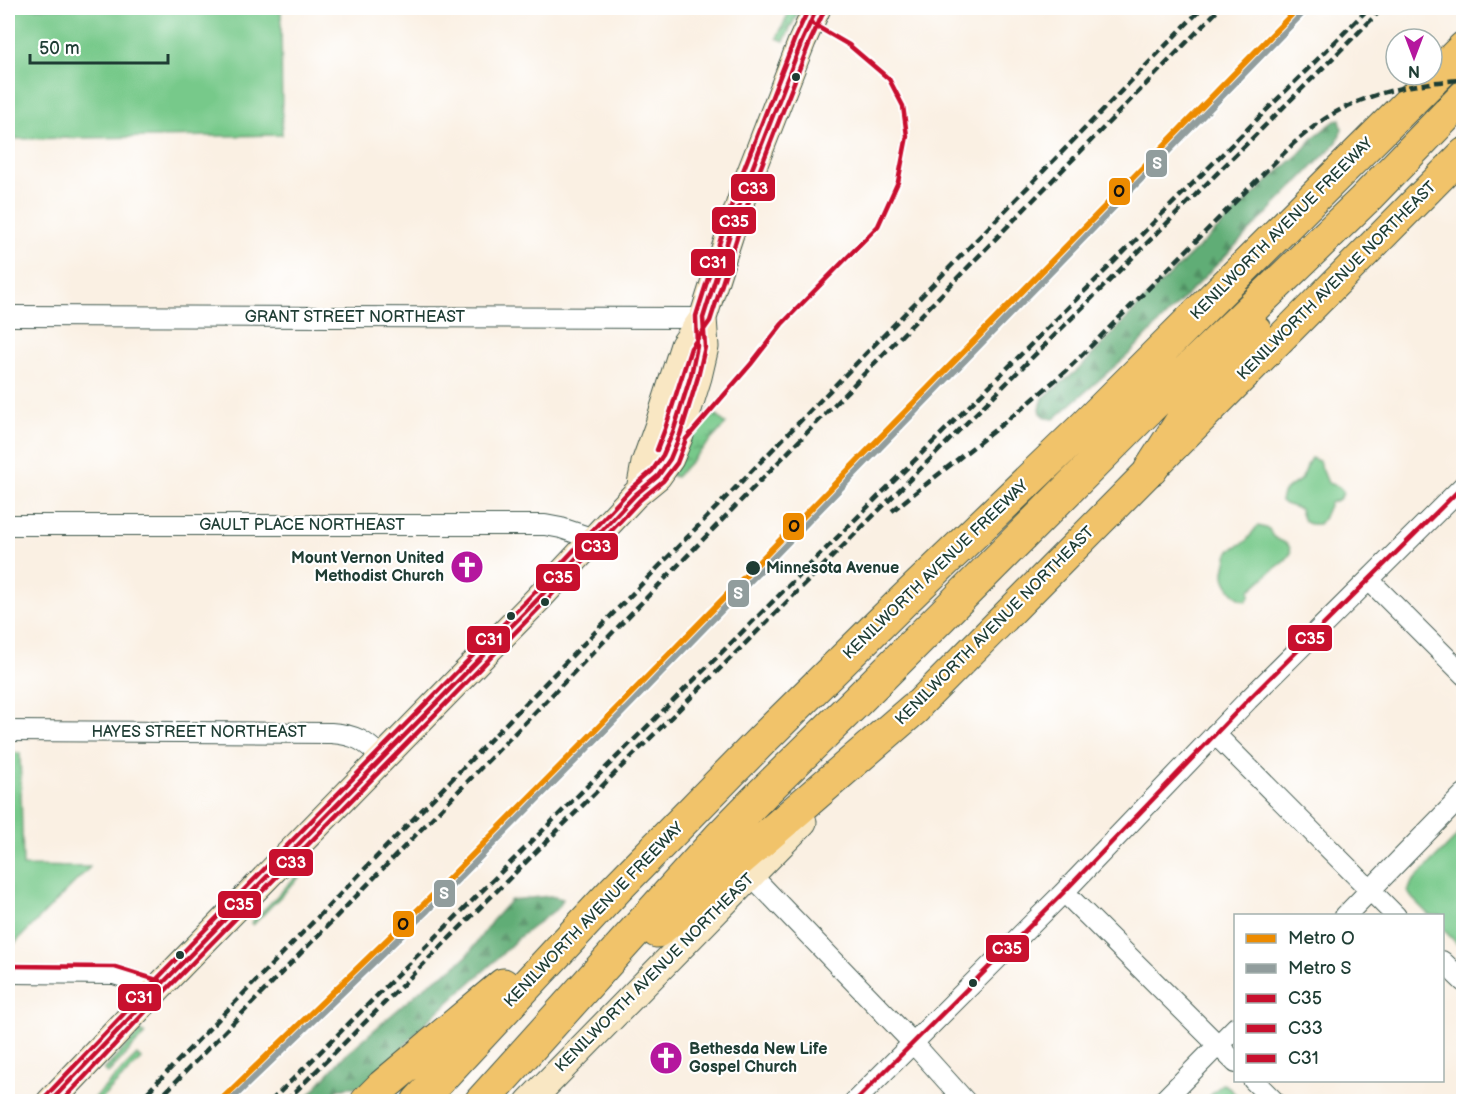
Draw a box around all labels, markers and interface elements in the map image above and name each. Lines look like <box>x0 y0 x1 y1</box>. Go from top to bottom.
scale bar <box>30 27 168 65</box>
north arrow <box>1384 27 1444 87</box>
text: 50 m <box>39 38 80 59</box>
text: N <box>1408 61 1420 80</box>
unlabelled marker <box>790 71 802 83</box>
street label: KENILWORTH AVENUE FREEWAY <box>1187 133 1378 324</box>
line badge: S <box>1145 149 1168 178</box>
text: S <box>1152 155 1162 174</box>
line badge: C33 <box>730 173 776 202</box>
line badge: O <box>1108 177 1131 206</box>
street label: KENILWORTH AVENUE NORTHEAST <box>1234 177 1441 384</box>
text: C33 <box>738 180 768 199</box>
text: O <box>1113 183 1125 202</box>
line badge: C35 <box>711 206 757 235</box>
text: C35 <box>719 213 749 232</box>
line badge: C31 <box>690 248 736 277</box>
text: C31 <box>699 254 727 273</box>
street label: GRANT STREET NORTHEAST <box>245 308 466 327</box>
street label: KENILWORTH AVENUE FREEWAY <box>840 476 1033 664</box>
line badge: O <box>782 512 805 541</box>
street label: GAULT PLACE NORTHEAST <box>199 516 405 535</box>
text: O <box>788 518 800 537</box>
street label: KENILWORTH AVENUE NORTHEAST <box>892 522 1099 729</box>
line badge: C33 <box>574 532 619 561</box>
text: C33 <box>581 538 611 557</box>
place label: Mount Vernon United Methodist Church <box>291 549 444 586</box>
church icon: Mount Vernon United Methodist Church <box>449 549 485 585</box>
marker: Minnesota Avenue <box>744 559 762 577</box>
place label: Minnesota Avenue <box>766 559 899 578</box>
line badge: C35 <box>535 563 581 592</box>
text: C35 <box>543 569 573 588</box>
line badge: S <box>727 579 750 608</box>
text: S <box>733 585 743 604</box>
unlabelled marker <box>539 596 551 608</box>
unlabelled marker <box>505 610 517 622</box>
line badge: C35 <box>1287 624 1333 652</box>
line badge: C31 <box>466 625 511 654</box>
text: C35 <box>1295 630 1325 649</box>
text: C31 <box>475 631 503 650</box>
street label: HAYES STREET NORTHEAST <box>91 723 307 742</box>
street label: KENILWORTH AVENUE FREEWAY <box>500 818 688 1011</box>
line badge: C33 <box>268 848 314 877</box>
text: C33 <box>276 854 306 873</box>
street label: KENILWORTH AVENUE NORTHEAST <box>552 869 759 1076</box>
line badge: S <box>433 879 456 908</box>
text: S <box>439 885 449 904</box>
line badge: C35 <box>217 890 262 919</box>
text: C35 <box>224 896 254 915</box>
line badge: O <box>392 910 415 938</box>
legend <box>1234 914 1444 1082</box>
text: O <box>397 916 409 935</box>
text: Metro O <box>1288 928 1355 949</box>
line badge: C35 <box>985 934 1030 963</box>
text: C35 <box>992 940 1022 959</box>
unlabelled marker <box>174 949 186 961</box>
text: Metro S <box>1288 958 1352 979</box>
unlabelled marker <box>967 977 979 989</box>
line badge: C31 <box>117 983 162 1012</box>
text: C35 <box>1288 988 1322 1009</box>
text: C31 <box>125 989 153 1008</box>
text: C33 <box>1288 1018 1323 1039</box>
church icon: Bethesda New Life Gospel Church <box>648 1040 684 1076</box>
place label: Bethesda New Life Gospel Church <box>689 1040 827 1077</box>
text: C31 <box>1288 1048 1319 1069</box>

